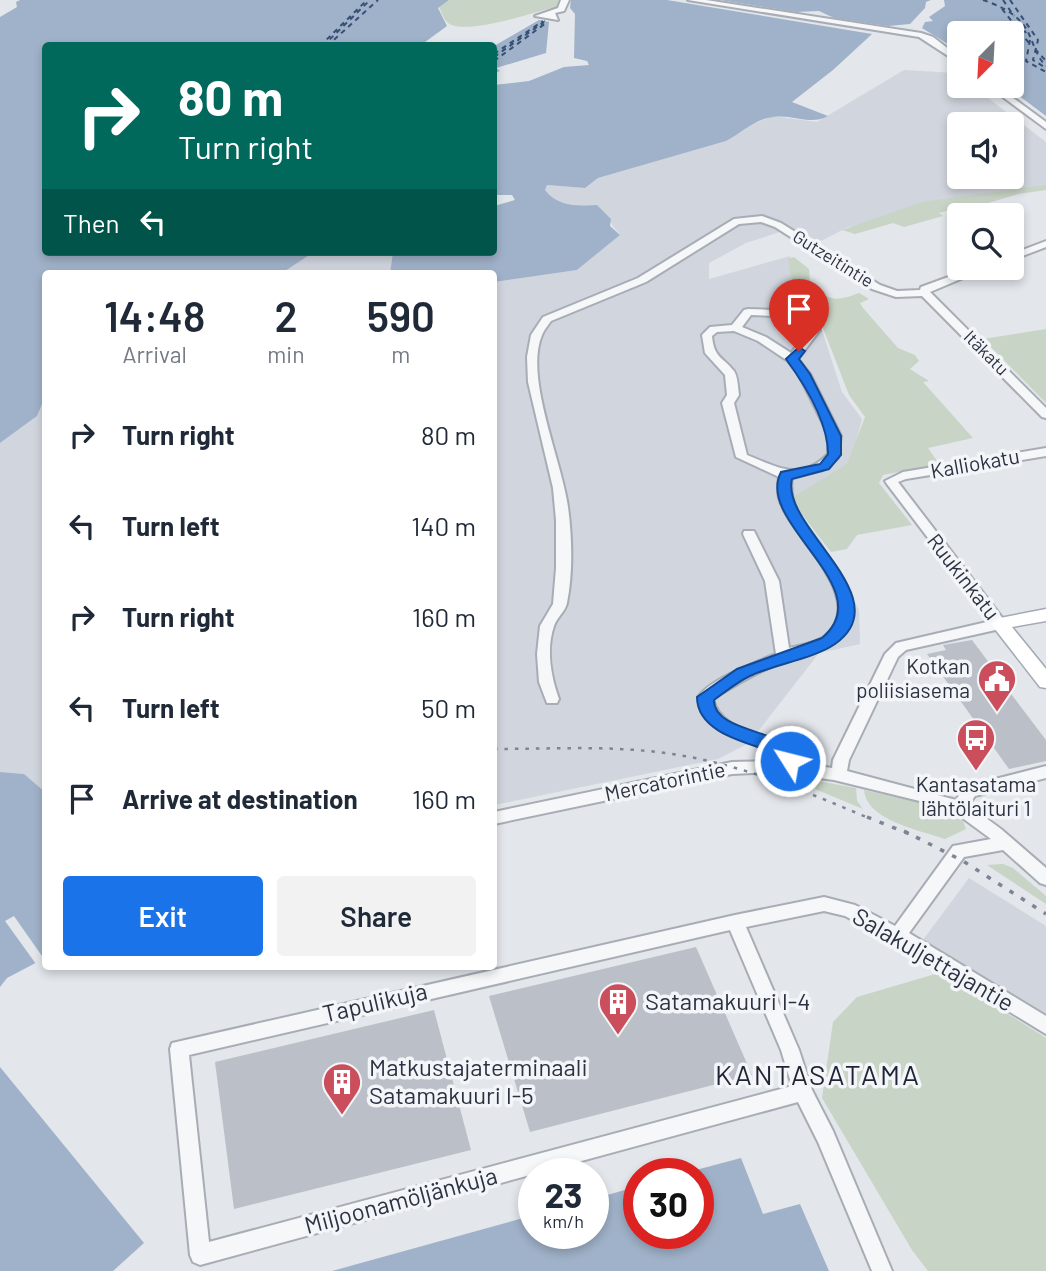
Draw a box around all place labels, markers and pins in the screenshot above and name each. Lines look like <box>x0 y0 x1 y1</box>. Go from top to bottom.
pin <box>769 279 829 351</box>
place label: Kotkan poliisiasema <box>856 653 970 702</box>
public building icon: Kotkan poliisiasema <box>976 658 1018 713</box>
bus stop icon: Kantasatama lähtölaituri 1 <box>955 717 997 772</box>
place label: Kantasatama lähtölaituri 1 <box>916 771 1036 820</box>
building icon: Satamakuuri I-4 <box>597 981 639 1036</box>
place label: Satamakuuri I-4 <box>645 986 811 1015</box>
place label: Matkustajaterminaali Satamakuuri I-5 <box>369 1052 588 1109</box>
building icon: Matkustajaterminaali Satamakuuri I-5 <box>321 1061 363 1116</box>

